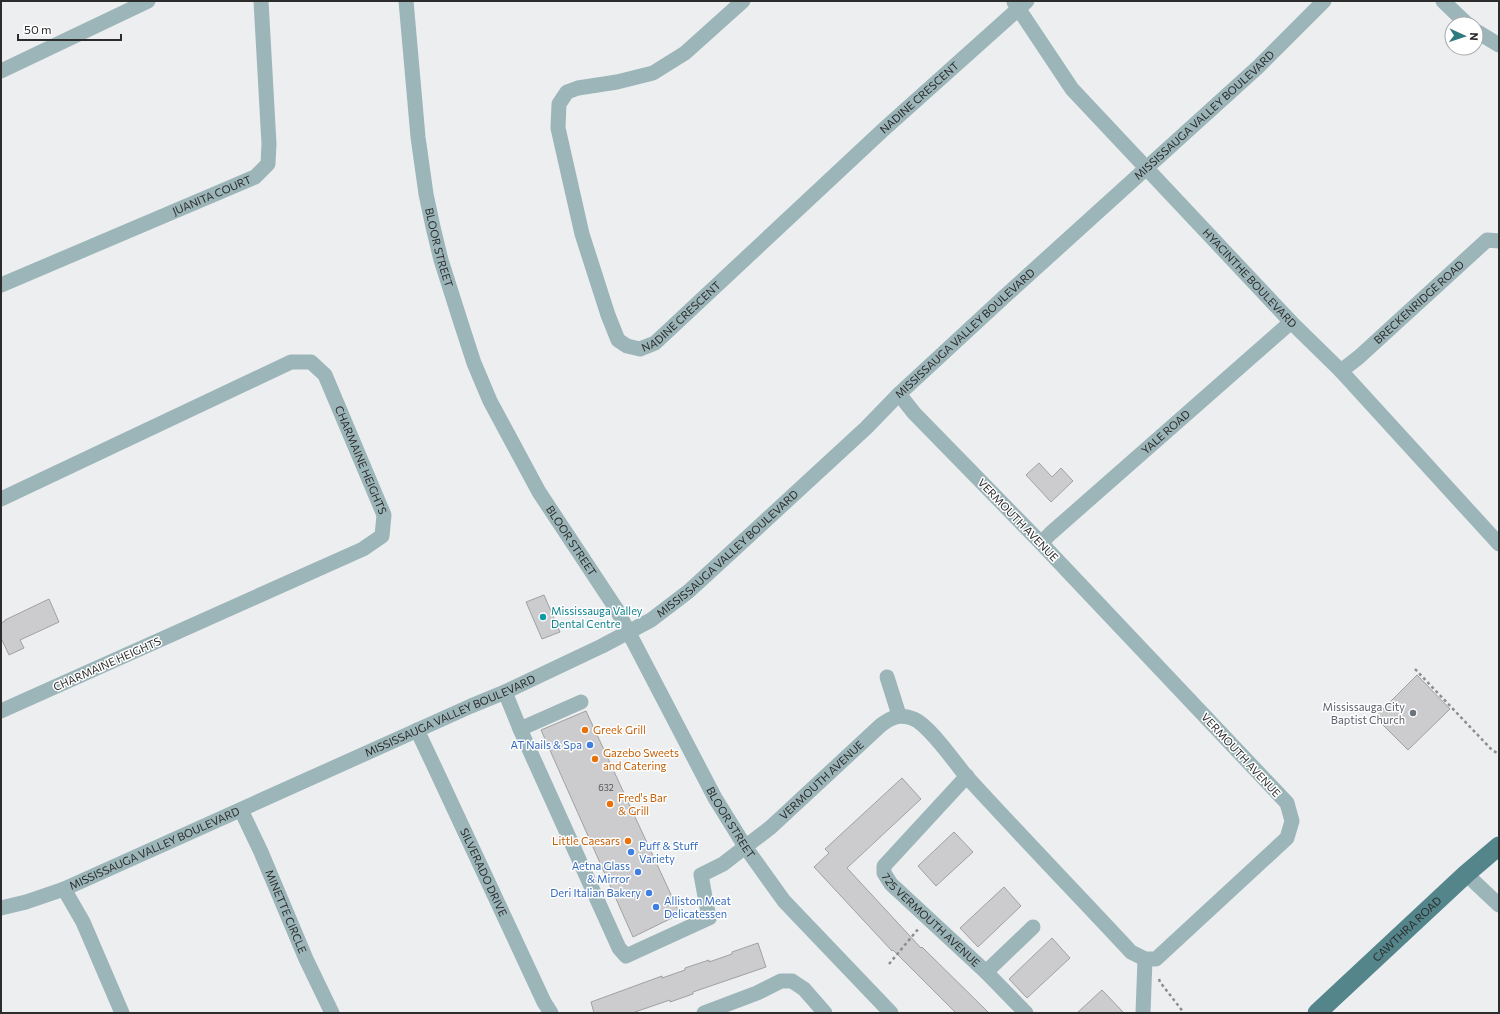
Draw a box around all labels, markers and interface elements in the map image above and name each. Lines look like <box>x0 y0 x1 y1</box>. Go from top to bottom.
scale bar <box>18 16 121 42</box>
north arrow <box>1444 16 1484 56</box>
text: 50 m <box>24 22 52 36</box>
text: N <box>1468 32 1481 41</box>
street label: MISSISSAUGA VALLEY BOULEVARD <box>1131 48 1277 182</box>
street label: NADINE CRESCENT <box>877 59 961 136</box>
street label: JUANITA COURT <box>170 172 253 218</box>
street label: BLOOR STREET <box>423 206 456 289</box>
street label: HYACINTHE BOULEVARD <box>1200 225 1300 330</box>
street label: BRECKENRIDGE ROAD <box>1371 257 1466 346</box>
street label: MISSISSAUGA VALLEY BOULEVARD <box>892 266 1037 401</box>
street label: NADINE CRESCENT <box>639 278 723 354</box>
street label: CHARMAINE HEIGHTS <box>333 403 390 516</box>
street label: YALE ROAD <box>1139 407 1192 456</box>
street label: VERMOUTH AVENUE <box>975 476 1061 564</box>
street label: MISSISSAUGA VALLEY BOULEVARD <box>654 487 801 620</box>
street label: BLOOR STREET <box>544 503 600 578</box>
place label: Mississauga Valley Dental Centre <box>551 604 643 630</box>
marker: Mississauga Valley Dental Centre <box>538 612 548 622</box>
street label: CHARMAINE HEIGHTS <box>51 634 163 693</box>
street label: MISSISSAUGA VALLEY BOULEVARD <box>363 672 537 759</box>
place label: Mississauga City Baptist Church <box>1323 700 1405 726</box>
marker: Mississauga City Baptist Church <box>1408 708 1418 718</box>
street label: VERMOUTH AVENUE <box>1199 710 1284 799</box>
place label: Greek Grill <box>593 723 646 736</box>
marker: Greek Grill <box>580 725 590 735</box>
place label: AT Nails & Spa <box>511 738 582 751</box>
street label: VERMOUTH AVENUE <box>776 738 866 822</box>
marker: AT Nails & Spa <box>585 740 595 750</box>
place label: Gazebo Sweets and Catering <box>603 746 679 772</box>
marker: Gazebo Sweets and Catering <box>590 754 600 764</box>
house number: 632 <box>598 782 614 793</box>
street label: BLOOR STREET <box>704 784 758 860</box>
place label: Fred's Bar & Grill <box>618 791 668 817</box>
marker: Fred's Bar & Grill <box>605 799 615 809</box>
street label: MISSISSAUGA VALLEY BOULEVARD <box>67 804 241 892</box>
street label: SILVERADO DRIVE <box>458 826 510 918</box>
place label: Little Caesars <box>552 834 620 847</box>
marker: Little Caesars <box>623 836 633 846</box>
place label: Puff & Stuff Variety <box>639 839 699 865</box>
marker: Puff & Stuff Variety <box>626 847 636 857</box>
place label: Aetna Glass & Mirror <box>572 859 631 885</box>
marker: Aetna Glass & Mirror <box>633 867 643 877</box>
street label: MINETTE CIRCLE <box>263 868 310 955</box>
street label: 725 VERMOUTH AVENUE <box>880 870 983 969</box>
place label: Deri Italian Bakery <box>550 886 641 899</box>
marker: Deri Italian Bakery <box>644 888 654 898</box>
street label: CAWTHRA ROAD <box>1369 893 1444 964</box>
place label: Alliston Meat Delicatessen <box>664 894 731 920</box>
marker: Alliston Meat Delicatessen <box>651 902 661 912</box>

